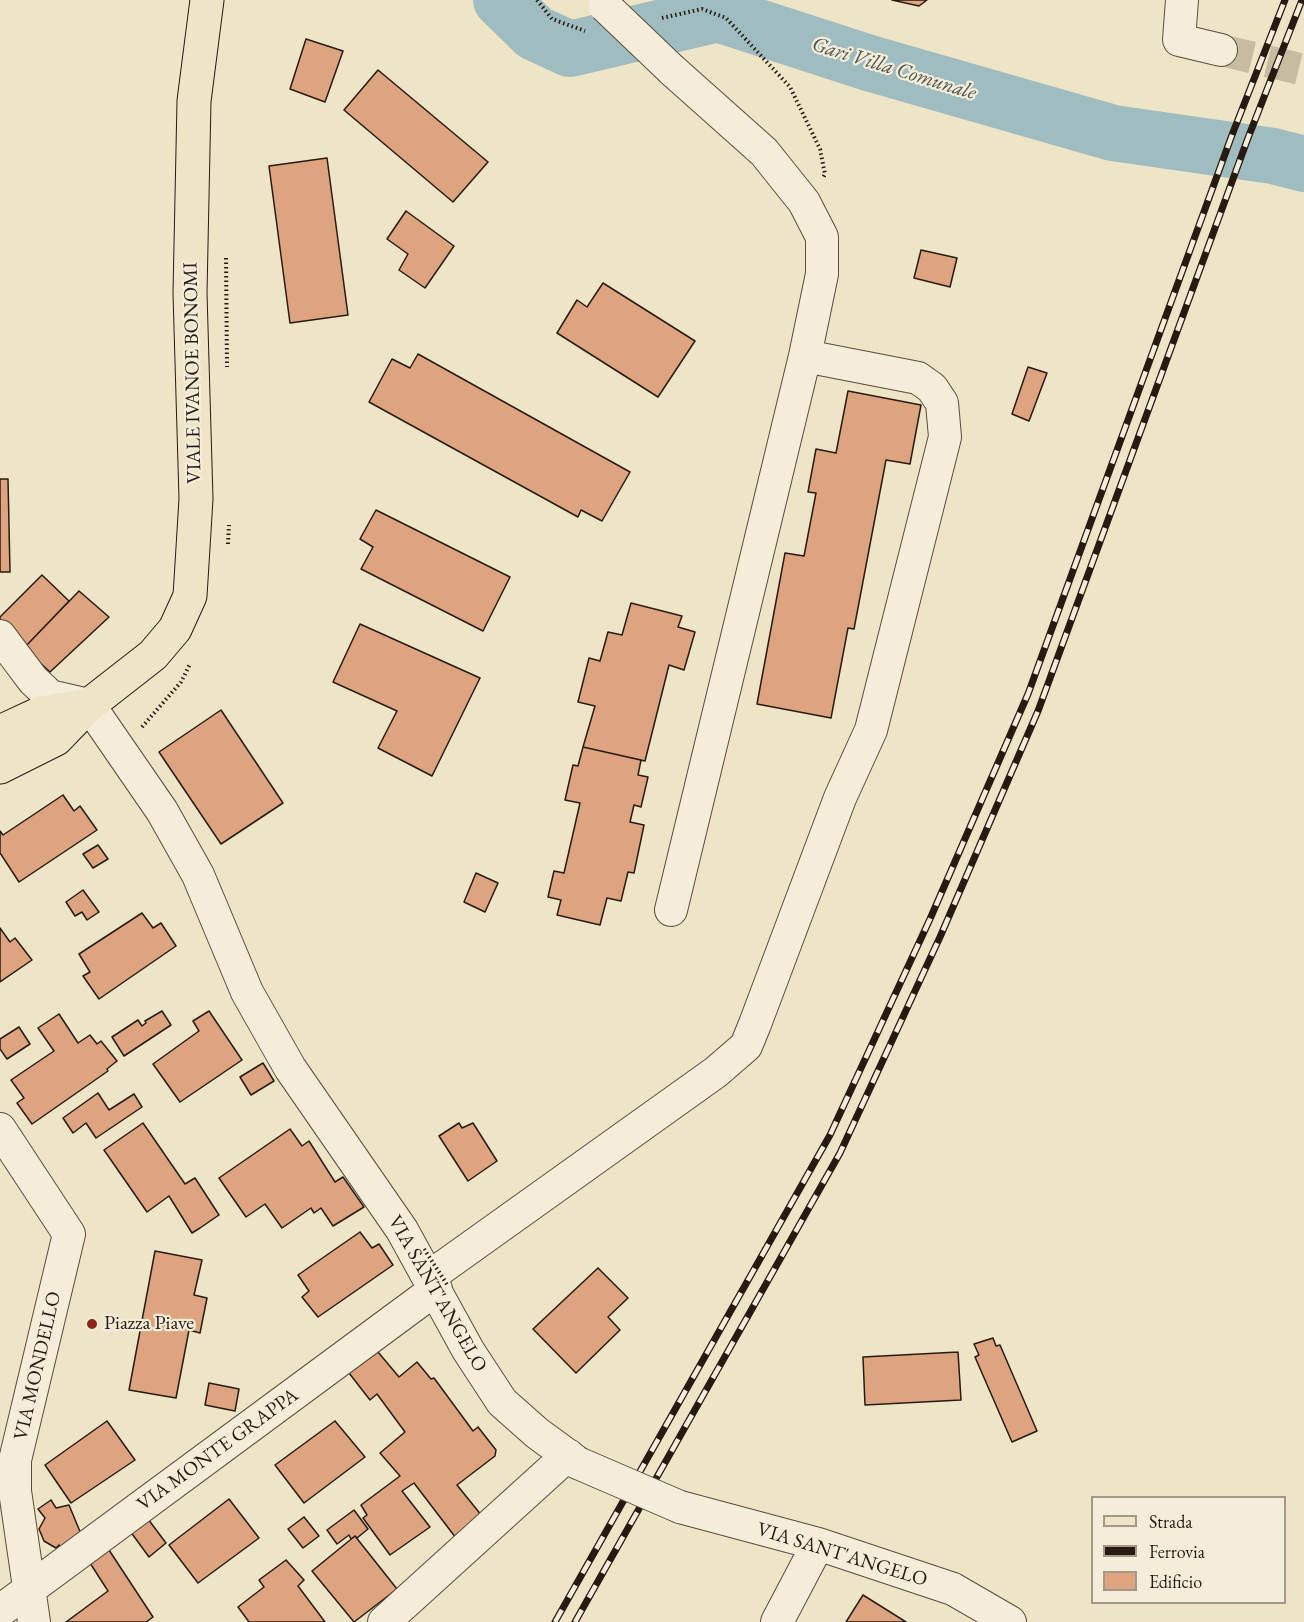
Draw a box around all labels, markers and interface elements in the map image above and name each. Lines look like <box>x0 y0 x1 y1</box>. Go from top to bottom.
water label: Gari Villa Comunale <box>809 32 979 106</box>
street label: VIALE IVANOE BONOMI <box>179 262 207 484</box>
street label: VIA SANT'ANGELO <box>382 1211 492 1377</box>
street label: VIA MONDELLO <box>9 1289 67 1443</box>
place label: Piazza Piave <box>104 1312 194 1336</box>
marker: Piazza Piave <box>85 1317 99 1331</box>
street label: VIA MONTE GRAPPA <box>133 1383 303 1517</box>
legend <box>1091 1496 1286 1604</box>
text: Strada <box>1149 1510 1193 1533</box>
street label: VIA SANT'ANGELO <box>754 1518 930 1592</box>
text: Ferrovia <box>1149 1540 1205 1563</box>
text: Edificio <box>1149 1570 1202 1593</box>

